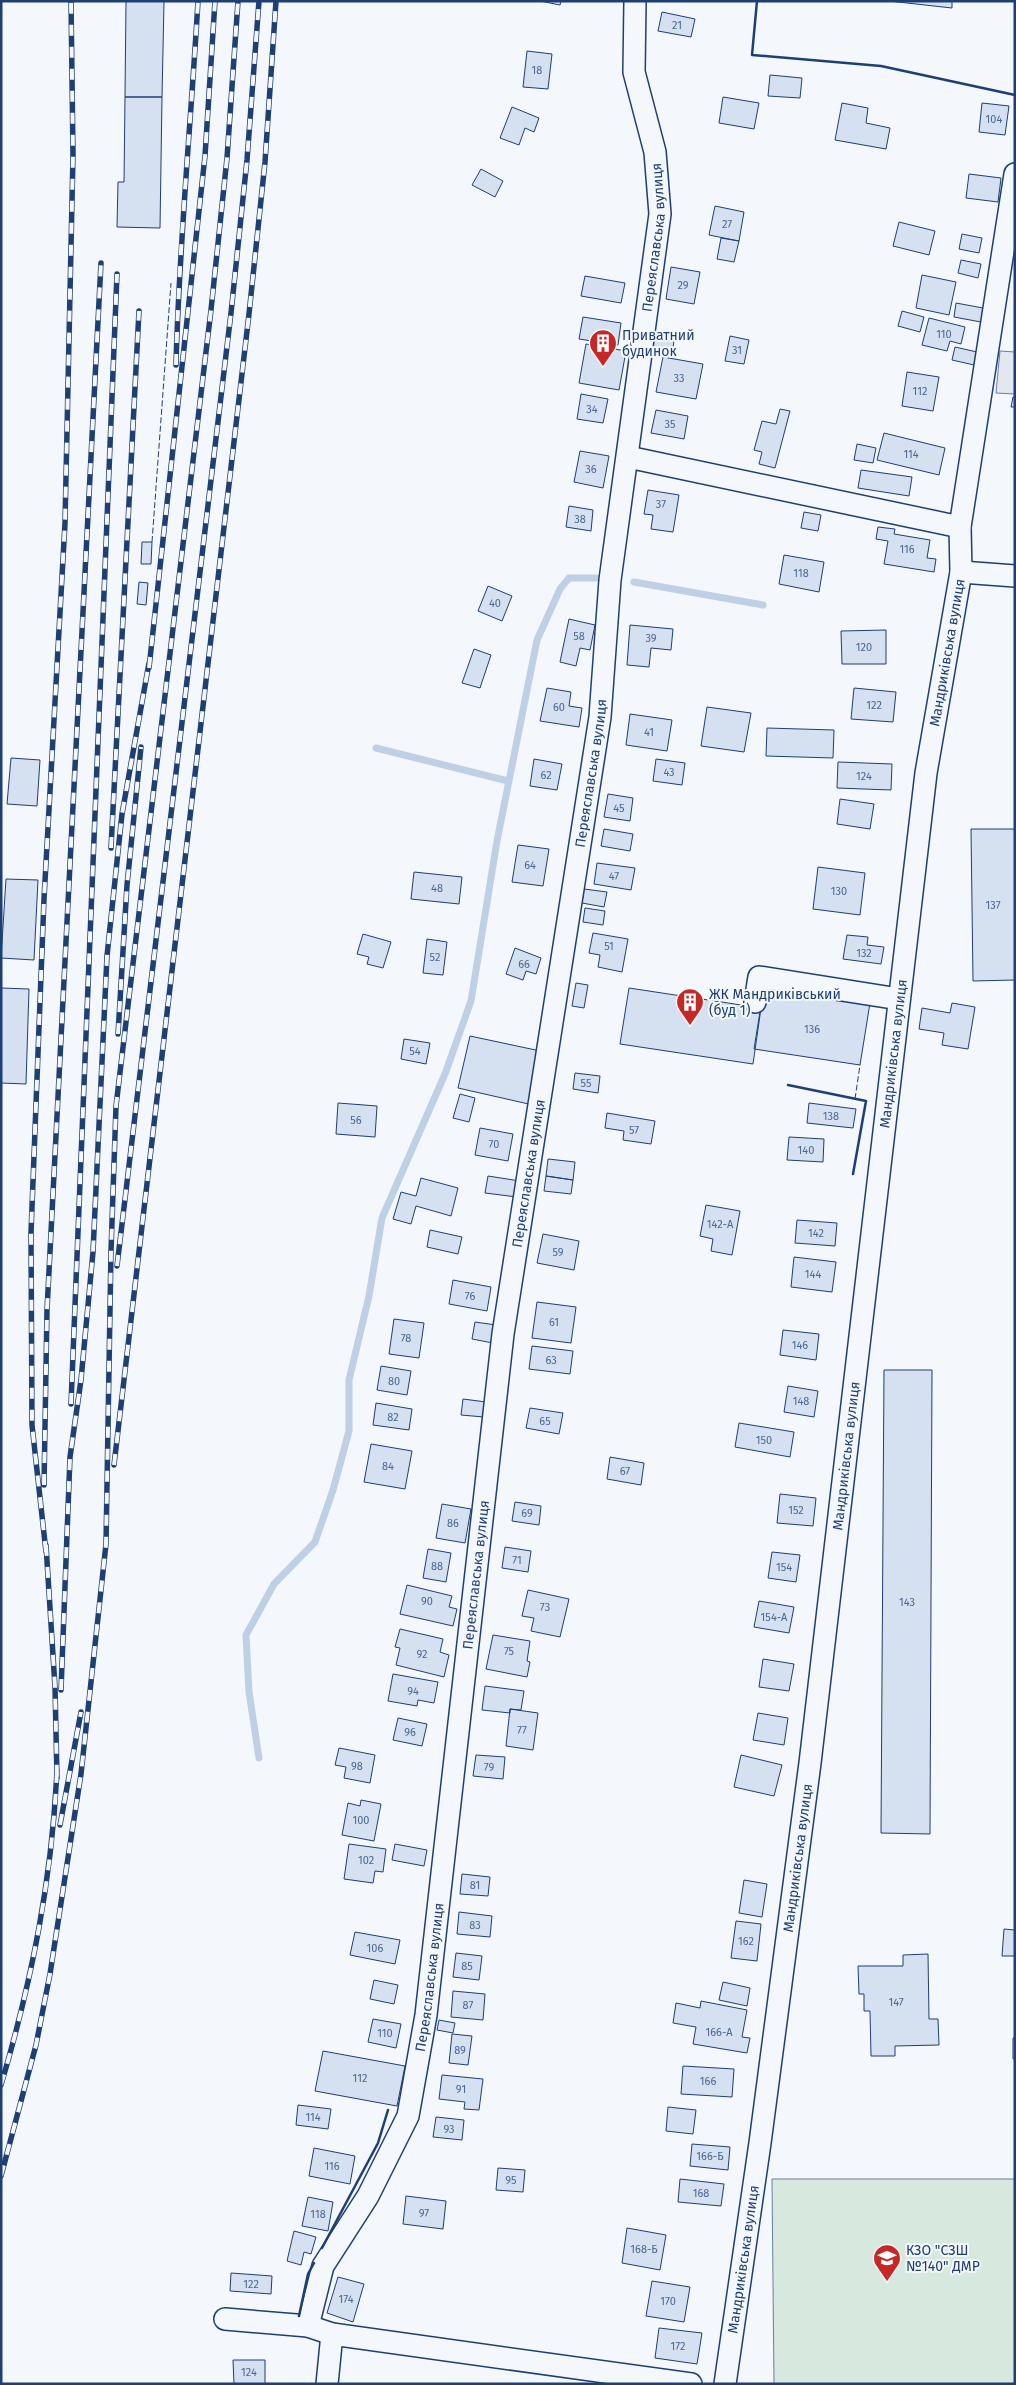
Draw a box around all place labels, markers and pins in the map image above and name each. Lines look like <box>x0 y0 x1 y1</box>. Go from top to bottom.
place label: Приватний будинок <box>622 327 695 360</box>
building icon: Приватний будинок <box>588 328 618 367</box>
place label: ЖК Мандриківський (буд 1) <box>709 986 841 1019</box>
building icon: ЖК Мандриківський (буд 1) <box>675 987 705 1026</box>
place label: КЗО "СЗШ №140" ДМР <box>906 2242 980 2275</box>
school or university icon: КЗО "СЗШ №140" ДМР <box>872 2243 902 2282</box>

